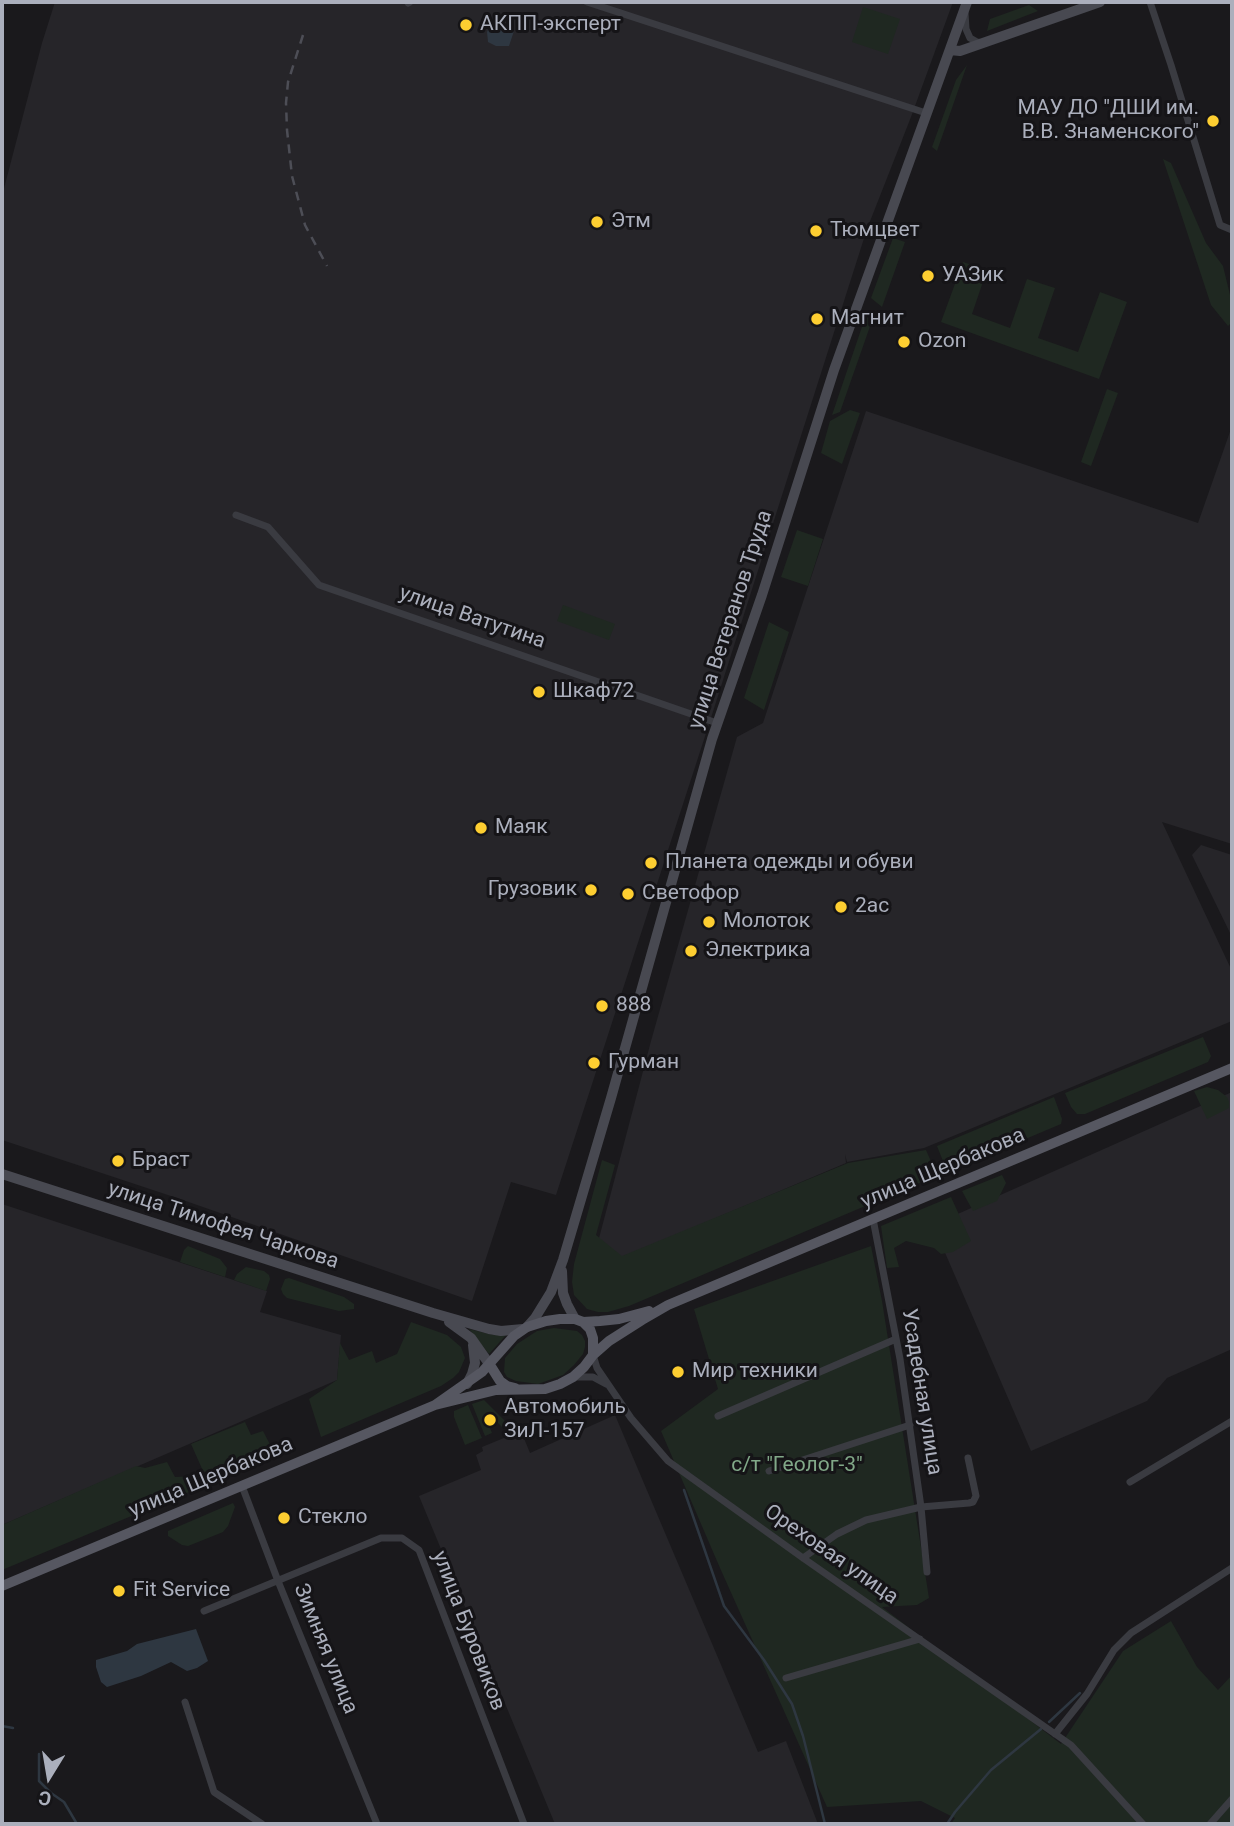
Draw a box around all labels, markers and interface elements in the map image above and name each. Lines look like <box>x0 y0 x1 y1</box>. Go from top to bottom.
place label: АКПП-эксперт <box>480 12 621 38</box>
marker: АКПП-эксперт <box>458 17 474 33</box>
place label: МАУ ДО "ДШИ им. В.В. Знаменского" <box>1017 96 1199 146</box>
marker: МАУ ДО "ДШИ им. В.В. Знаменского" <box>1205 113 1221 129</box>
place label: Этм <box>611 209 651 235</box>
marker: Этм <box>589 214 605 230</box>
place label: Тюмцвет <box>830 218 920 244</box>
marker: Тюмцвет <box>808 223 824 239</box>
place label: УАЗик <box>942 263 1004 289</box>
marker: УАЗик <box>920 268 936 284</box>
place label: Магнит <box>831 306 904 332</box>
marker: Магнит <box>809 311 825 327</box>
place label: Ozon <box>918 329 966 355</box>
marker: Ozon <box>896 334 912 350</box>
street label: улица Ветеранов Труда <box>684 507 778 733</box>
street label: улица Ватутина <box>396 581 548 655</box>
place label: Шкаф72 <box>553 679 634 705</box>
marker: Шкаф72 <box>531 684 547 700</box>
place label: Маяк <box>495 815 548 841</box>
marker: Маяк <box>473 820 489 836</box>
place label: Планета одежды и обуви <box>665 850 914 876</box>
marker: Планета одежды и обуви <box>643 855 659 871</box>
place label: Грузовик <box>488 877 577 903</box>
place label: Светофор <box>642 881 739 907</box>
marker: Грузовик <box>583 882 599 898</box>
marker: Светофор <box>620 886 636 902</box>
place label: 2ас <box>855 894 889 920</box>
marker: 2ас <box>833 899 849 915</box>
place label: Молоток <box>723 909 810 935</box>
marker: Молоток <box>701 914 717 930</box>
place label: Электрика <box>705 938 810 964</box>
marker: Электрика <box>683 943 699 959</box>
place label: 888 <box>616 993 651 1019</box>
marker: 888 <box>594 998 610 1014</box>
place label: Гурман <box>608 1050 679 1076</box>
marker: Гурман <box>586 1055 602 1071</box>
street label: улица Щербакова <box>857 1123 1029 1215</box>
place label: Браст <box>132 1148 190 1174</box>
marker: Браст <box>110 1153 126 1169</box>
street label: улица Тимофея Чаркова <box>104 1177 342 1275</box>
street label: Усадебная улица <box>895 1307 947 1477</box>
place label: Мир техники <box>692 1359 818 1385</box>
marker: Мир техники <box>670 1364 686 1380</box>
place label: Автомобиль ЗиЛ-157 <box>504 1395 626 1445</box>
marker: Автомобиль ЗиЛ-157 <box>482 1412 498 1428</box>
street label: улица Щербакова <box>125 1432 297 1524</box>
park label: с/т "Геолог-3" <box>731 1453 863 1479</box>
street label: Ореховая улица <box>759 1500 903 1610</box>
place label: Стекло <box>298 1505 368 1531</box>
marker: Стекло <box>276 1510 292 1526</box>
street label: улица Буровиков <box>426 1548 510 1714</box>
place label: Fit Service <box>133 1578 230 1604</box>
street label: Зимняя улица <box>287 1580 363 1718</box>
marker: Fit Service <box>111 1583 127 1599</box>
north arrow <box>14 1742 84 1812</box>
text: С <box>37 1786 53 1811</box>

